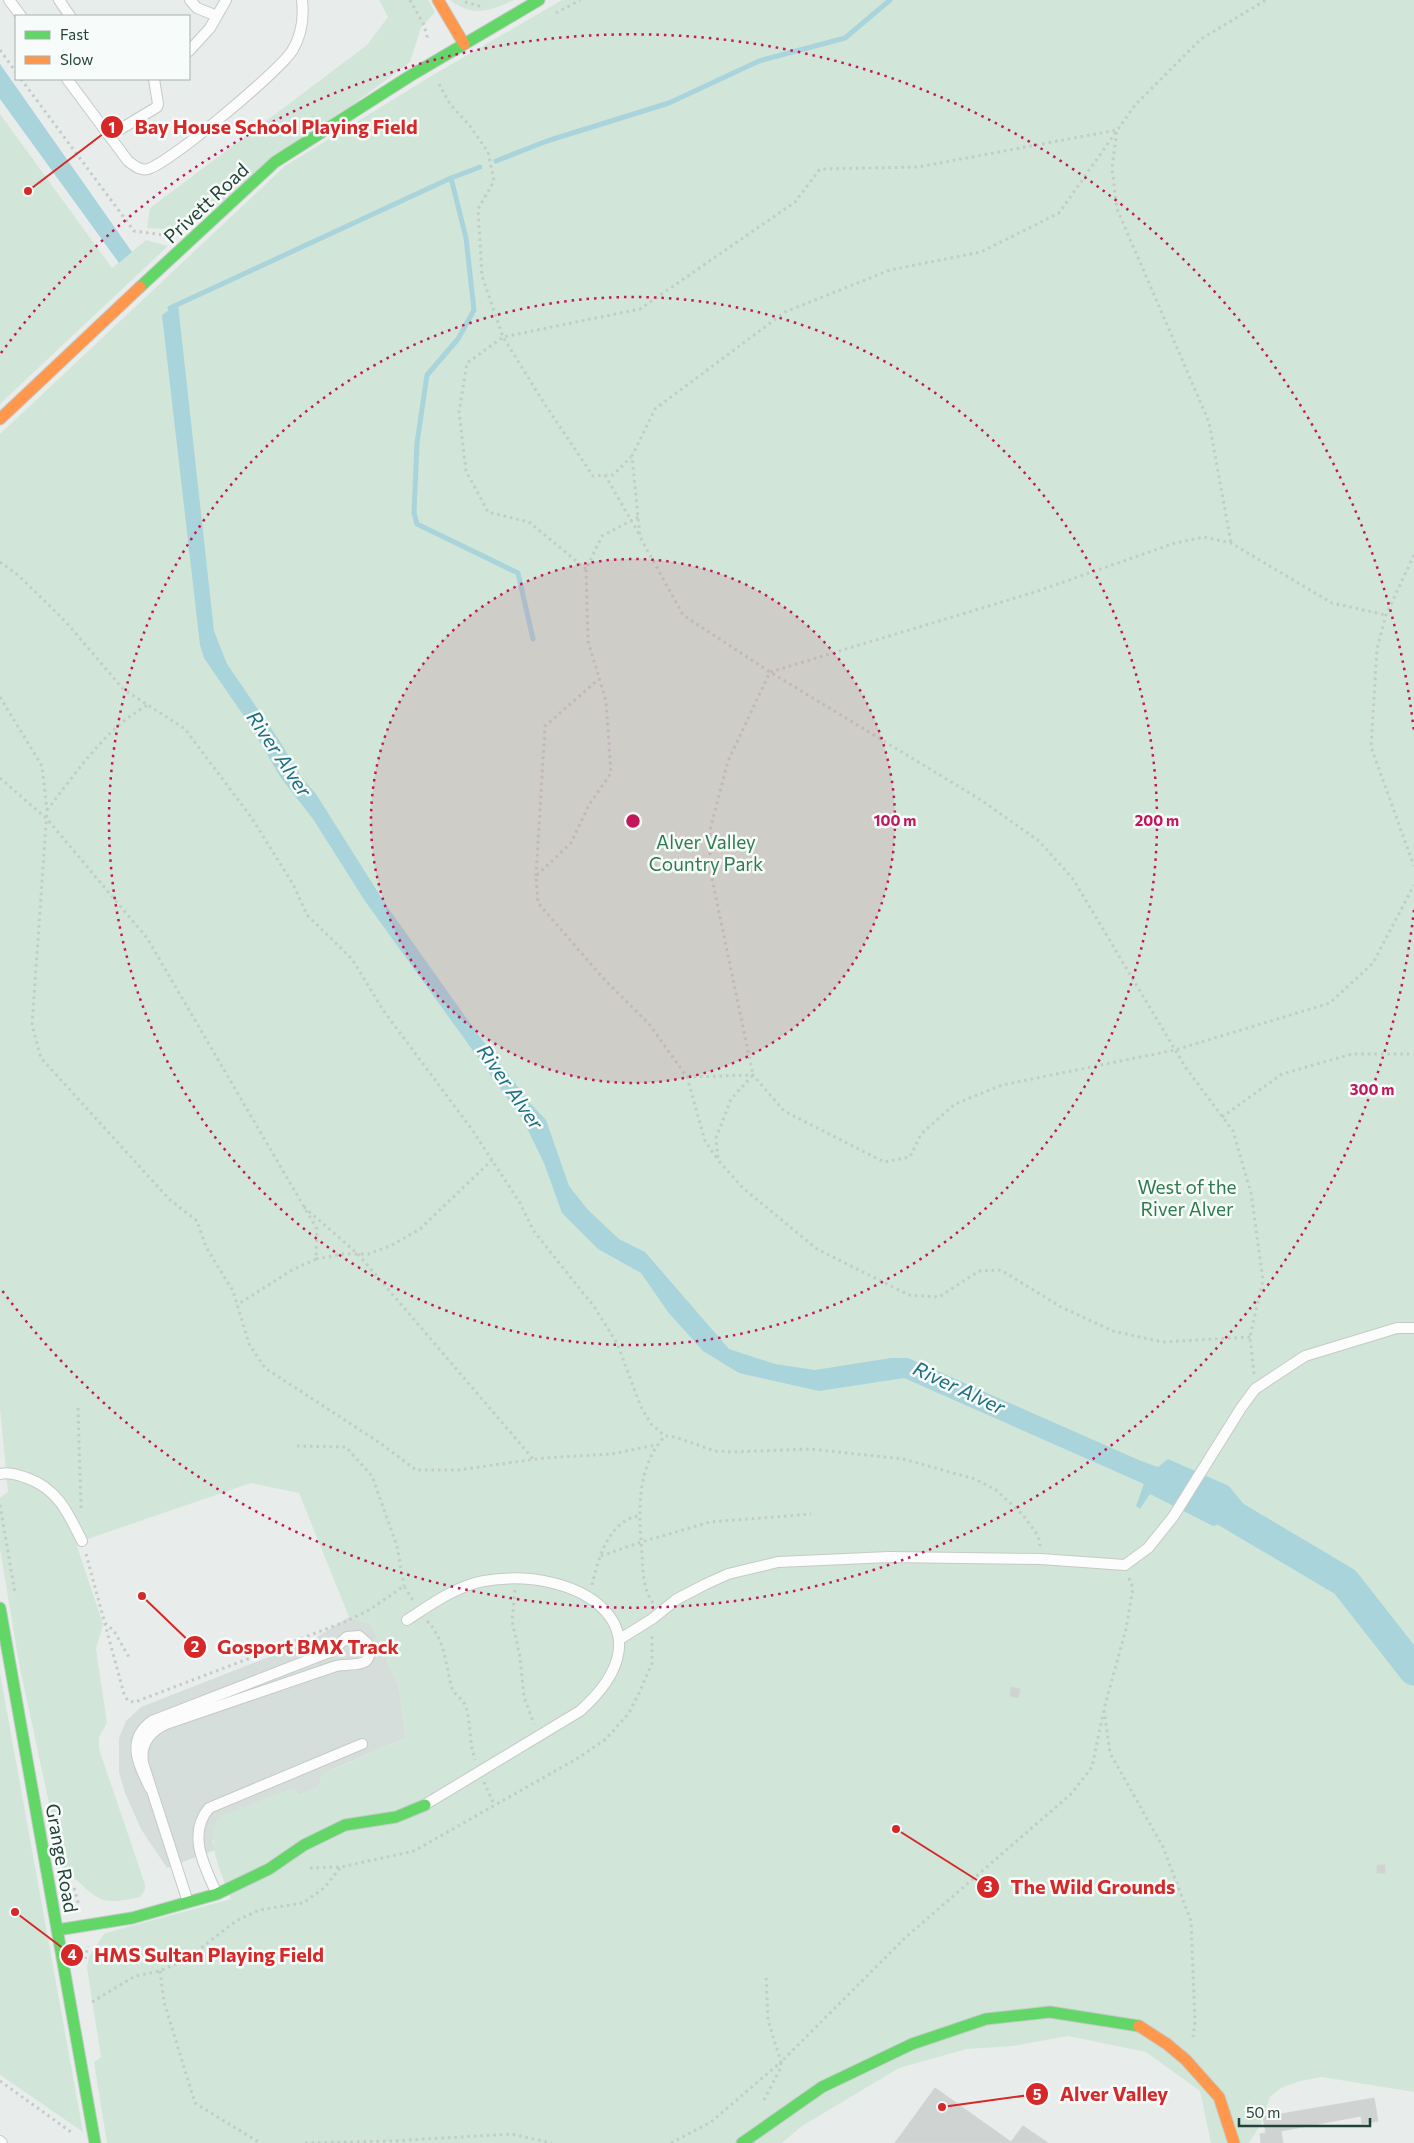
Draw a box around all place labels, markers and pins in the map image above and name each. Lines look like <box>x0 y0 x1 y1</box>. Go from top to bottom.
callout: Bay House School Playing Field <box>100 110 428 145</box>
centre of rings <box>624 812 642 830</box>
callout: Gosport BMX Track <box>183 1629 409 1664</box>
callout: The Wild Grounds <box>976 1869 1185 1904</box>
callout: HMS Sultan Playing Field <box>60 1937 334 1972</box>
callout: Alver Valley <box>1024 2077 1178 2112</box>

